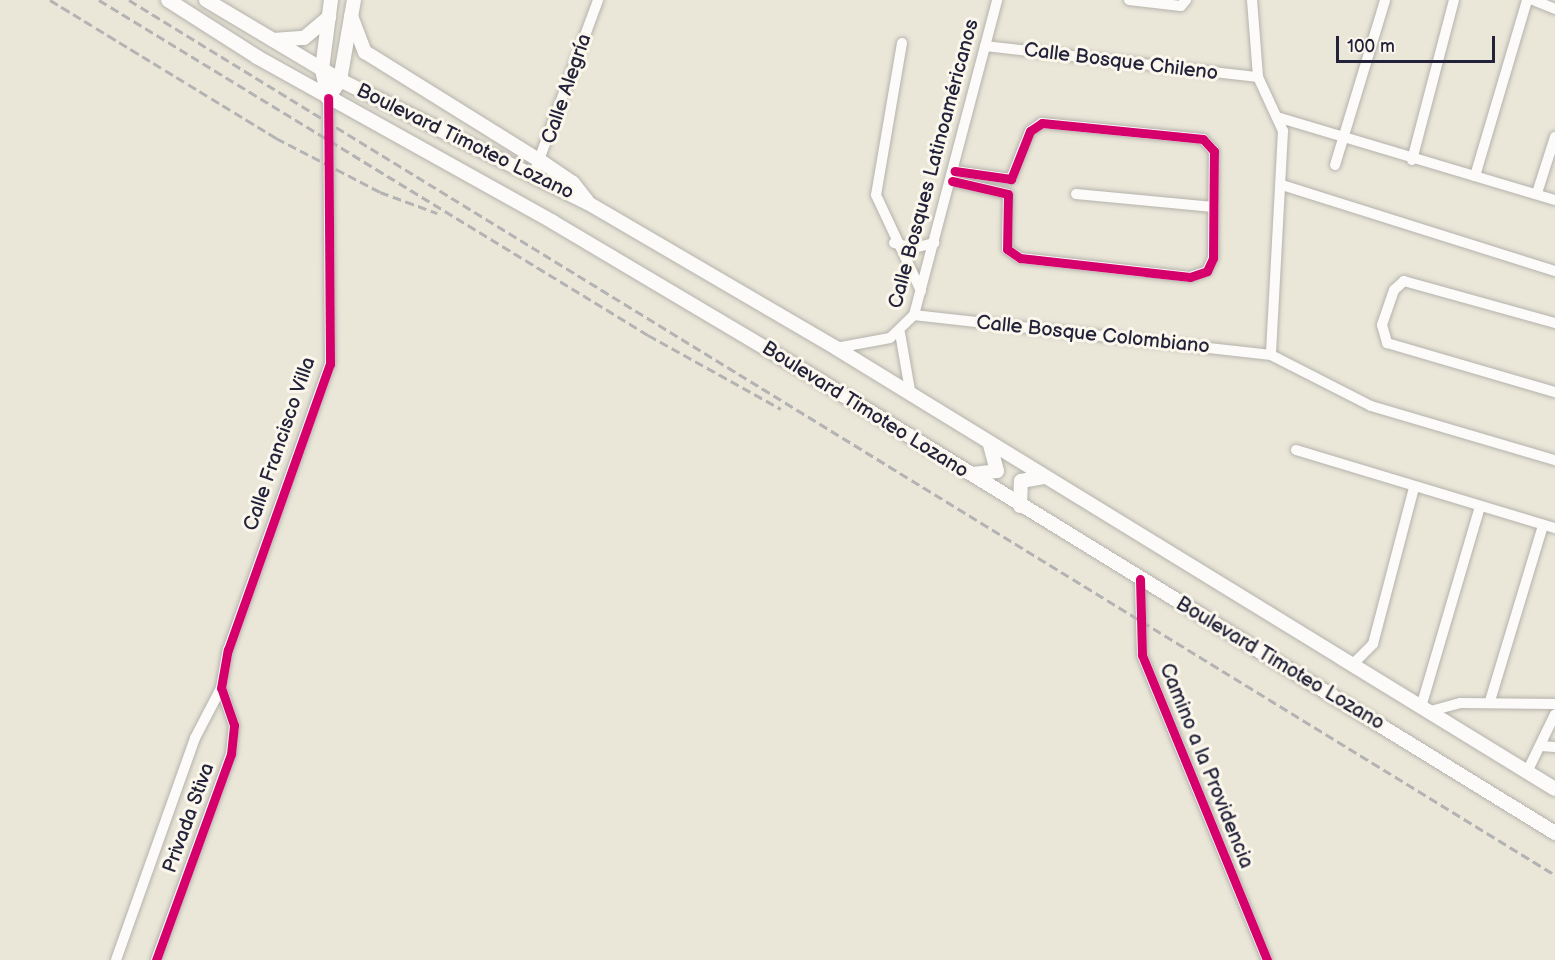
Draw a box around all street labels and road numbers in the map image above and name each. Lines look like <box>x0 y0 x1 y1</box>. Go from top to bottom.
street label: Calle Bosques Latinoaméricanos <box>884 17 984 311</box>
street label: Calle Alegría <box>537 31 597 147</box>
street label: Calle Bosque Chileno <box>1023 38 1219 86</box>
street label: Boulevard Timoteo Lozano <box>352 79 578 205</box>
street label: Calle Bosque Colombiano <box>975 311 1211 359</box>
street label: Boulevard Timoteo Lozano <box>757 336 973 484</box>
street label: Calle Francisco Villa <box>239 354 321 534</box>
street label: Boulevard Timoteo Lozano <box>1171 592 1389 736</box>
street label: Camino a la Providencia <box>1154 660 1258 872</box>
street label: Privada Stiva <box>158 760 220 876</box>

